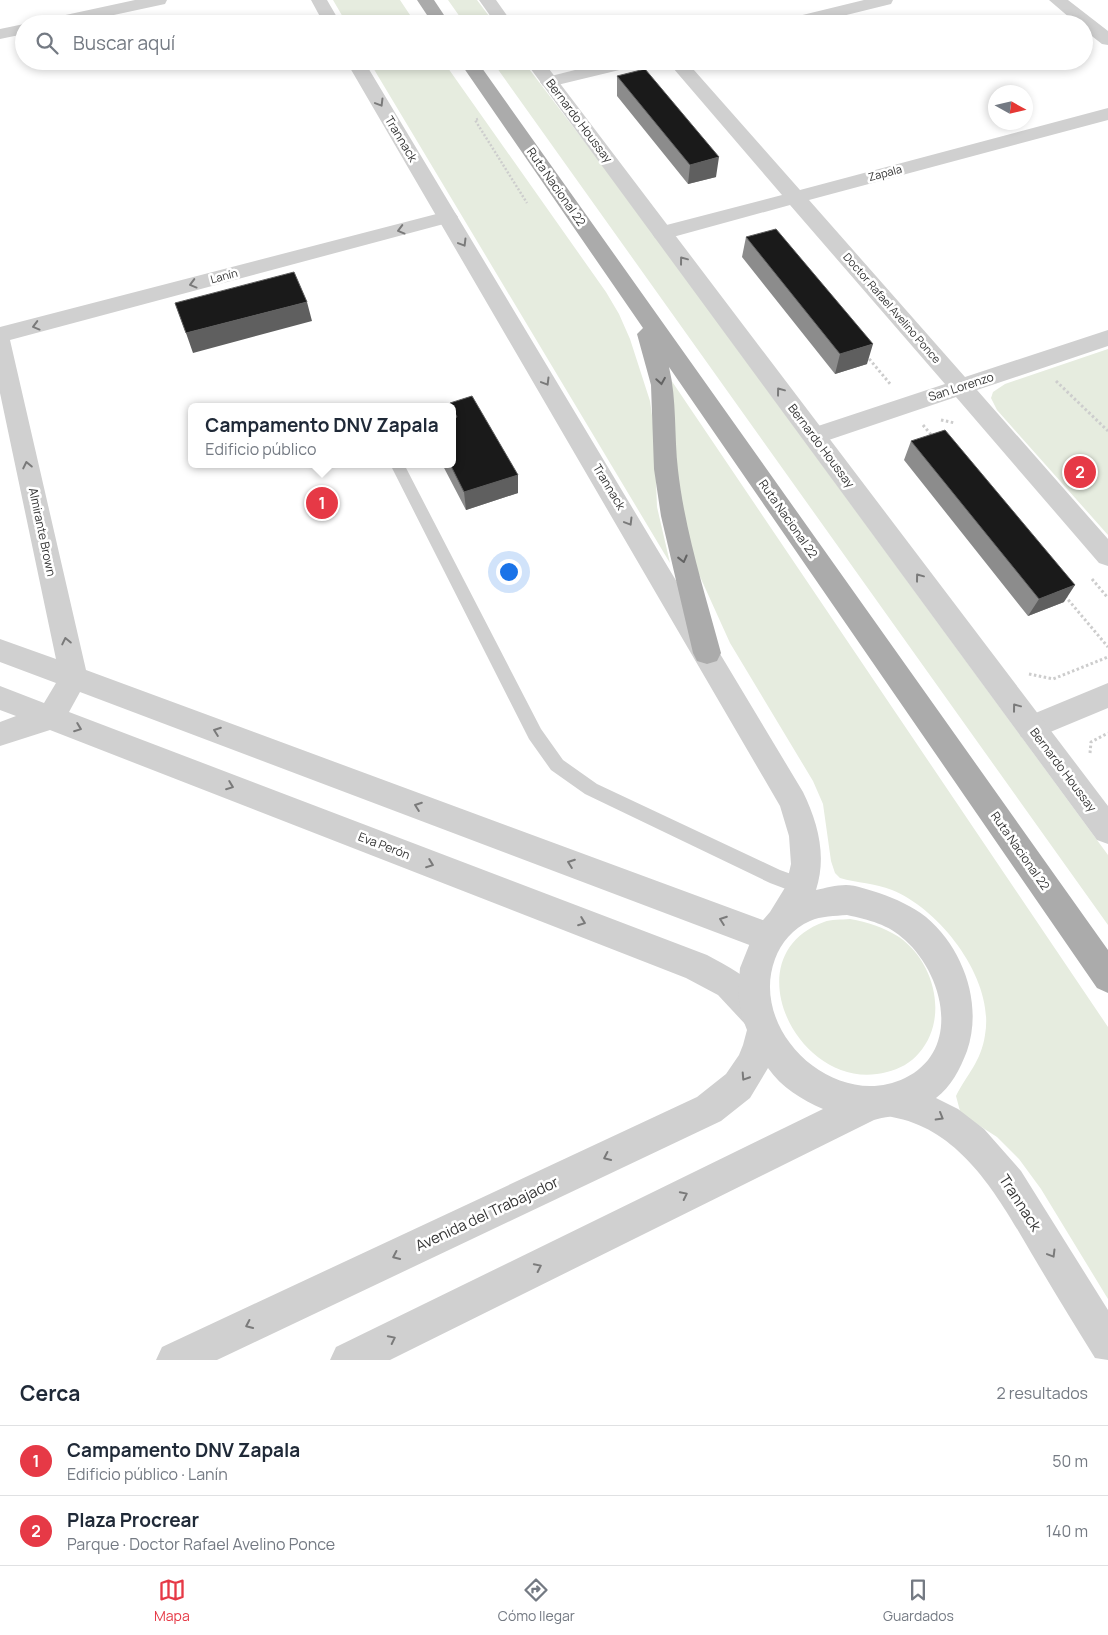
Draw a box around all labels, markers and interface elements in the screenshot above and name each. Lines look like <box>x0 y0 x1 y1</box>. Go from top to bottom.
search box <box>15 15 1093 70</box>
icon: search <box>33 29 61 57</box>
text: Buscar aquí <box>73 30 175 56</box>
street label: Bernardo Houssay <box>542 75 617 167</box>
north arrow <box>988 85 1033 130</box>
one-way arrow <box>374 98 384 107</box>
street label: Trannack <box>381 113 422 166</box>
street label: Ruta Nacional 22 <box>523 144 590 230</box>
street label: Zapala <box>866 161 903 184</box>
one-way arrow <box>397 224 405 234</box>
one-way arrow <box>457 237 467 246</box>
street label: Doctor Rafael Avelino Ponce <box>840 249 945 366</box>
one-way arrow <box>680 257 688 266</box>
street label: Lanín <box>209 265 239 286</box>
one-way arrow <box>190 279 198 289</box>
one-way arrow <box>31 320 40 331</box>
street label: San Lorenzo <box>926 368 996 405</box>
one-way arrow <box>540 377 550 386</box>
one-way arrow <box>656 377 666 386</box>
one-way arrow <box>777 387 786 397</box>
street label: Bernardo Houssay <box>784 400 859 492</box>
popup <box>188 403 456 468</box>
text: Campamento DNV Zapala <box>205 412 439 438</box>
text: Edificio público <box>205 438 316 460</box>
pin: 2 <box>1064 453 1096 491</box>
one-way arrow <box>22 460 33 469</box>
street label: Trannack <box>589 461 630 514</box>
street label: Ruta Nacional 22 <box>755 476 822 562</box>
pin: 1 <box>306 484 338 522</box>
street label: Almirante Brown <box>25 486 60 578</box>
one-way arrow <box>623 517 633 526</box>
one-way arrow <box>677 555 688 564</box>
your location <box>496 559 522 585</box>
one-way arrow <box>916 573 925 583</box>
one-way arrow <box>61 636 72 645</box>
one-way arrow <box>1013 703 1022 713</box>
one-way arrow <box>73 722 82 732</box>
street label: Bernardo Houssay <box>1026 724 1101 816</box>
one-way arrow <box>213 727 222 737</box>
one-way arrow <box>225 780 234 790</box>
one-way arrow <box>415 802 423 812</box>
street label: Ruta Nacional 22 <box>987 808 1054 894</box>
street label: Eva Perón <box>356 828 413 863</box>
one-way arrow <box>426 858 434 868</box>
one-way arrow <box>567 859 575 869</box>
one-way arrow <box>577 916 586 926</box>
one-way arrow <box>719 916 728 926</box>
one-way arrow <box>742 1072 752 1081</box>
one-way arrow <box>934 1110 943 1120</box>
one-way arrow <box>603 1151 612 1161</box>
street label: Trannack <box>994 1170 1047 1236</box>
street label: Avenida del Trabajador <box>412 1171 562 1256</box>
one-way arrow <box>679 1191 688 1201</box>
one-way arrow <box>1046 1249 1056 1258</box>
one-way arrow <box>392 1250 401 1261</box>
one-way arrow <box>533 1263 542 1273</box>
one-way arrow <box>245 1319 254 1330</box>
one-way arrow <box>387 1334 396 1345</box>
text: Cerca <box>20 1379 80 1407</box>
text: 2 resultados <box>997 1382 1088 1404</box>
text: Campamento DNV Zapala <box>67 1437 300 1463</box>
text: 1 <box>32 1450 40 1472</box>
text: 50 m <box>1052 1450 1088 1472</box>
text: Edificio público · Lanín <box>67 1463 228 1485</box>
text: Plaza Procrear <box>67 1507 199 1533</box>
text: 2 <box>31 1520 41 1542</box>
text: 140 m <box>1046 1520 1088 1542</box>
text: Parque · Doctor Rafael Avelino Ponce <box>67 1533 335 1555</box>
tab: Mapa <box>154 1576 190 1625</box>
tab: Cómo llegar <box>498 1576 575 1625</box>
tab: Guardados <box>883 1576 954 1625</box>

